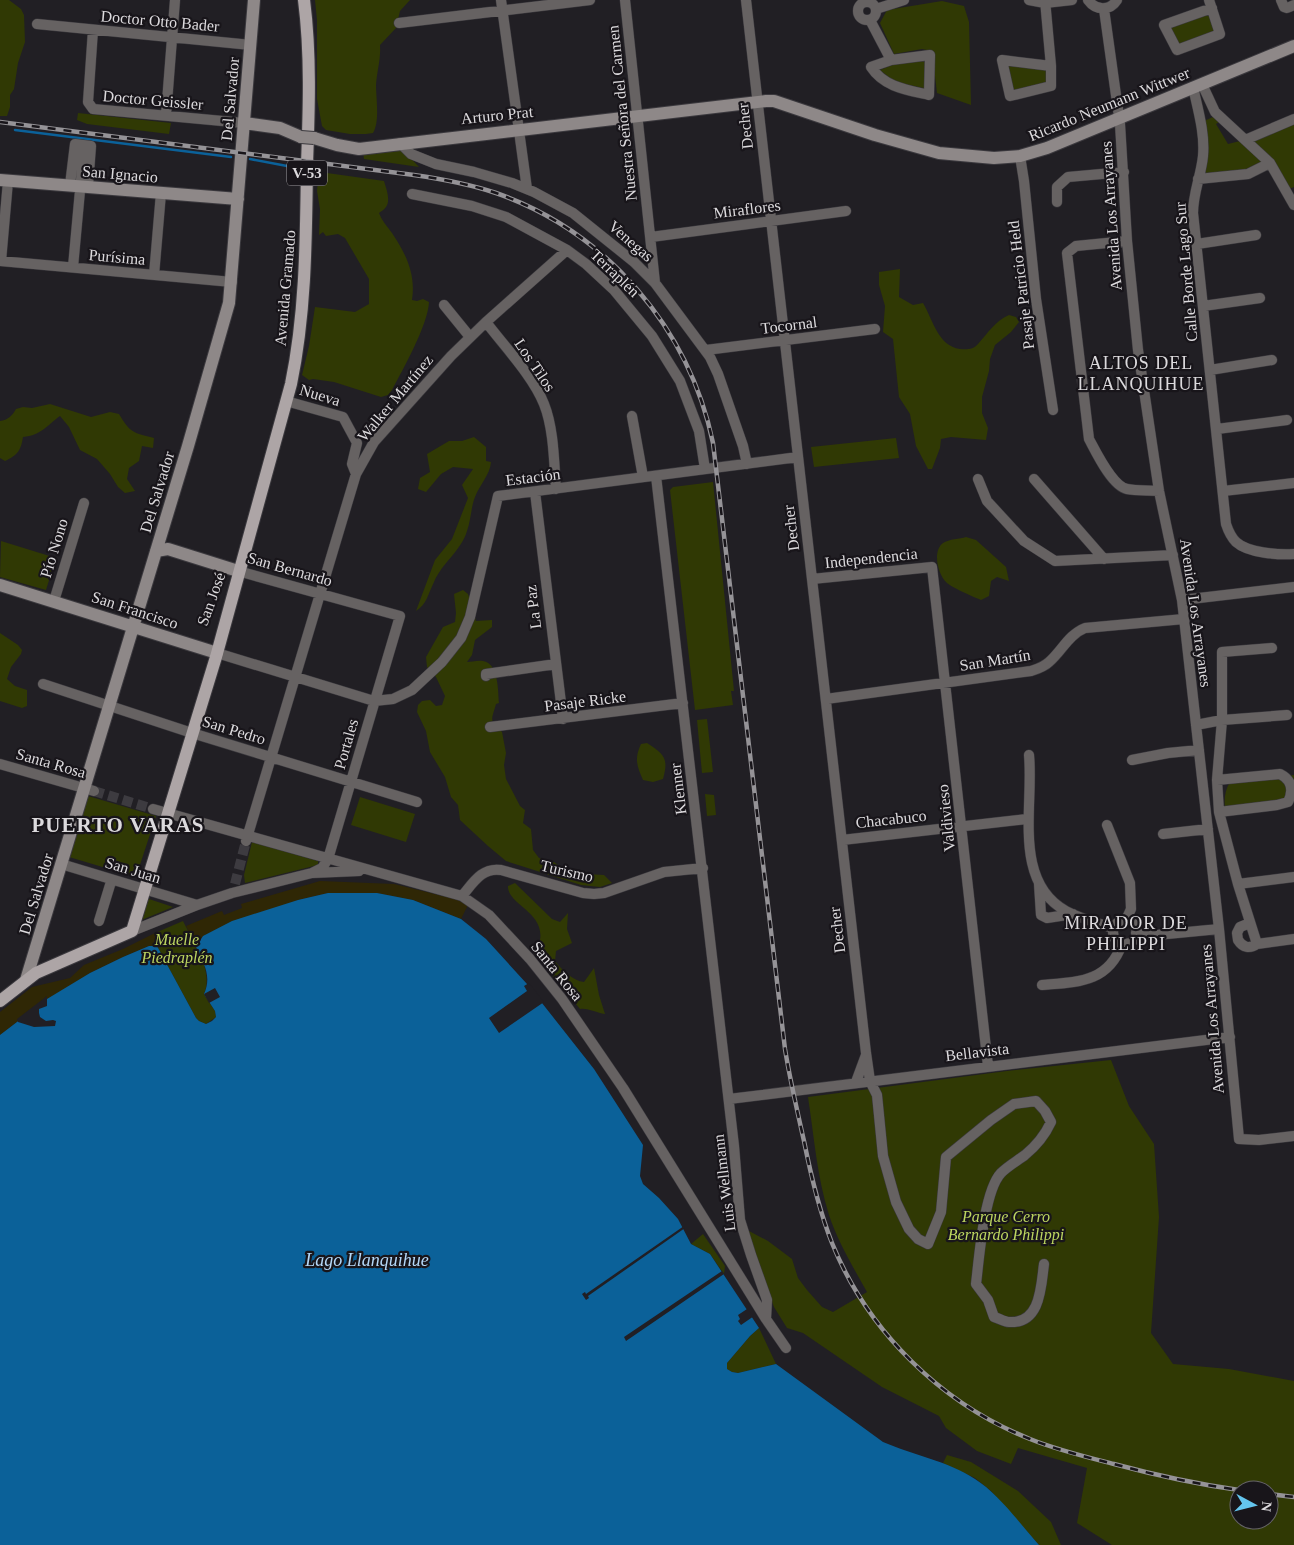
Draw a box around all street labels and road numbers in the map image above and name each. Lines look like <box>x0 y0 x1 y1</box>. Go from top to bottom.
street label: Doctor Otto Bader <box>100 7 221 35</box>
street label: Nuestra Señora del Carmen <box>604 24 640 202</box>
street label: Del Salvador <box>218 56 242 142</box>
street label: Ricardo Neumann Wittwer <box>1026 64 1193 144</box>
street label: Doctor Geissler <box>102 87 205 113</box>
street label: Decher <box>734 101 756 150</box>
street label: Arturo Prat <box>460 103 534 127</box>
street label: Avenida Los Arrayanes <box>1097 141 1126 291</box>
road number: V-53 <box>287 160 327 186</box>
street label: San Ignacio <box>81 162 159 187</box>
street label: Miraflores <box>712 196 782 222</box>
street label: Calle Borde Lago Sur <box>1171 201 1202 342</box>
street label: Venegas <box>605 217 657 266</box>
street label: Pasaje Patricio Held <box>1005 219 1038 350</box>
street label: Avenida Gramado <box>271 229 299 347</box>
street label: Purísima <box>88 246 146 268</box>
street label: Terraplén <box>586 246 643 301</box>
street label: Tocornal <box>760 313 819 337</box>
street label: Los Tilos <box>511 335 559 395</box>
street label: Walker Martínez <box>354 351 436 445</box>
street label: Nueva <box>298 381 342 409</box>
street label: Del Salvador <box>137 449 178 535</box>
street label: Estación <box>505 465 561 489</box>
street label: Decher <box>780 503 802 552</box>
street label: Pío Nono <box>37 516 71 580</box>
street label: Avenida Los Arrayanes <box>1176 538 1215 689</box>
street label: Independencia <box>824 545 918 572</box>
street label: San Bernardo <box>246 549 334 589</box>
street label: San José <box>194 570 228 628</box>
street label: La Paz <box>522 584 544 630</box>
street label: San Francisco <box>89 588 181 632</box>
street label: San Martín <box>958 646 1032 674</box>
street label: Pasaje Ricke <box>543 688 627 715</box>
street label: San Pedro <box>200 712 268 748</box>
street label: Portales <box>331 717 361 771</box>
street label: Santa Rosa <box>14 745 88 781</box>
street label: Klenner <box>666 762 690 816</box>
street label: Valdivieso <box>934 784 958 852</box>
street label: Chacabuco <box>855 807 927 831</box>
street label: Del Salvador <box>16 851 57 937</box>
street label: San Juan <box>103 853 163 887</box>
street label: Turismo <box>539 857 595 885</box>
street label: Decher <box>826 905 848 954</box>
street label: Santa Rosa <box>528 938 586 1004</box>
street label: Avenida Los Arrayanes <box>1197 944 1228 1094</box>
street label: Bellavista <box>944 1040 1010 1064</box>
street label: Luis Wellmann <box>710 1134 738 1232</box>

